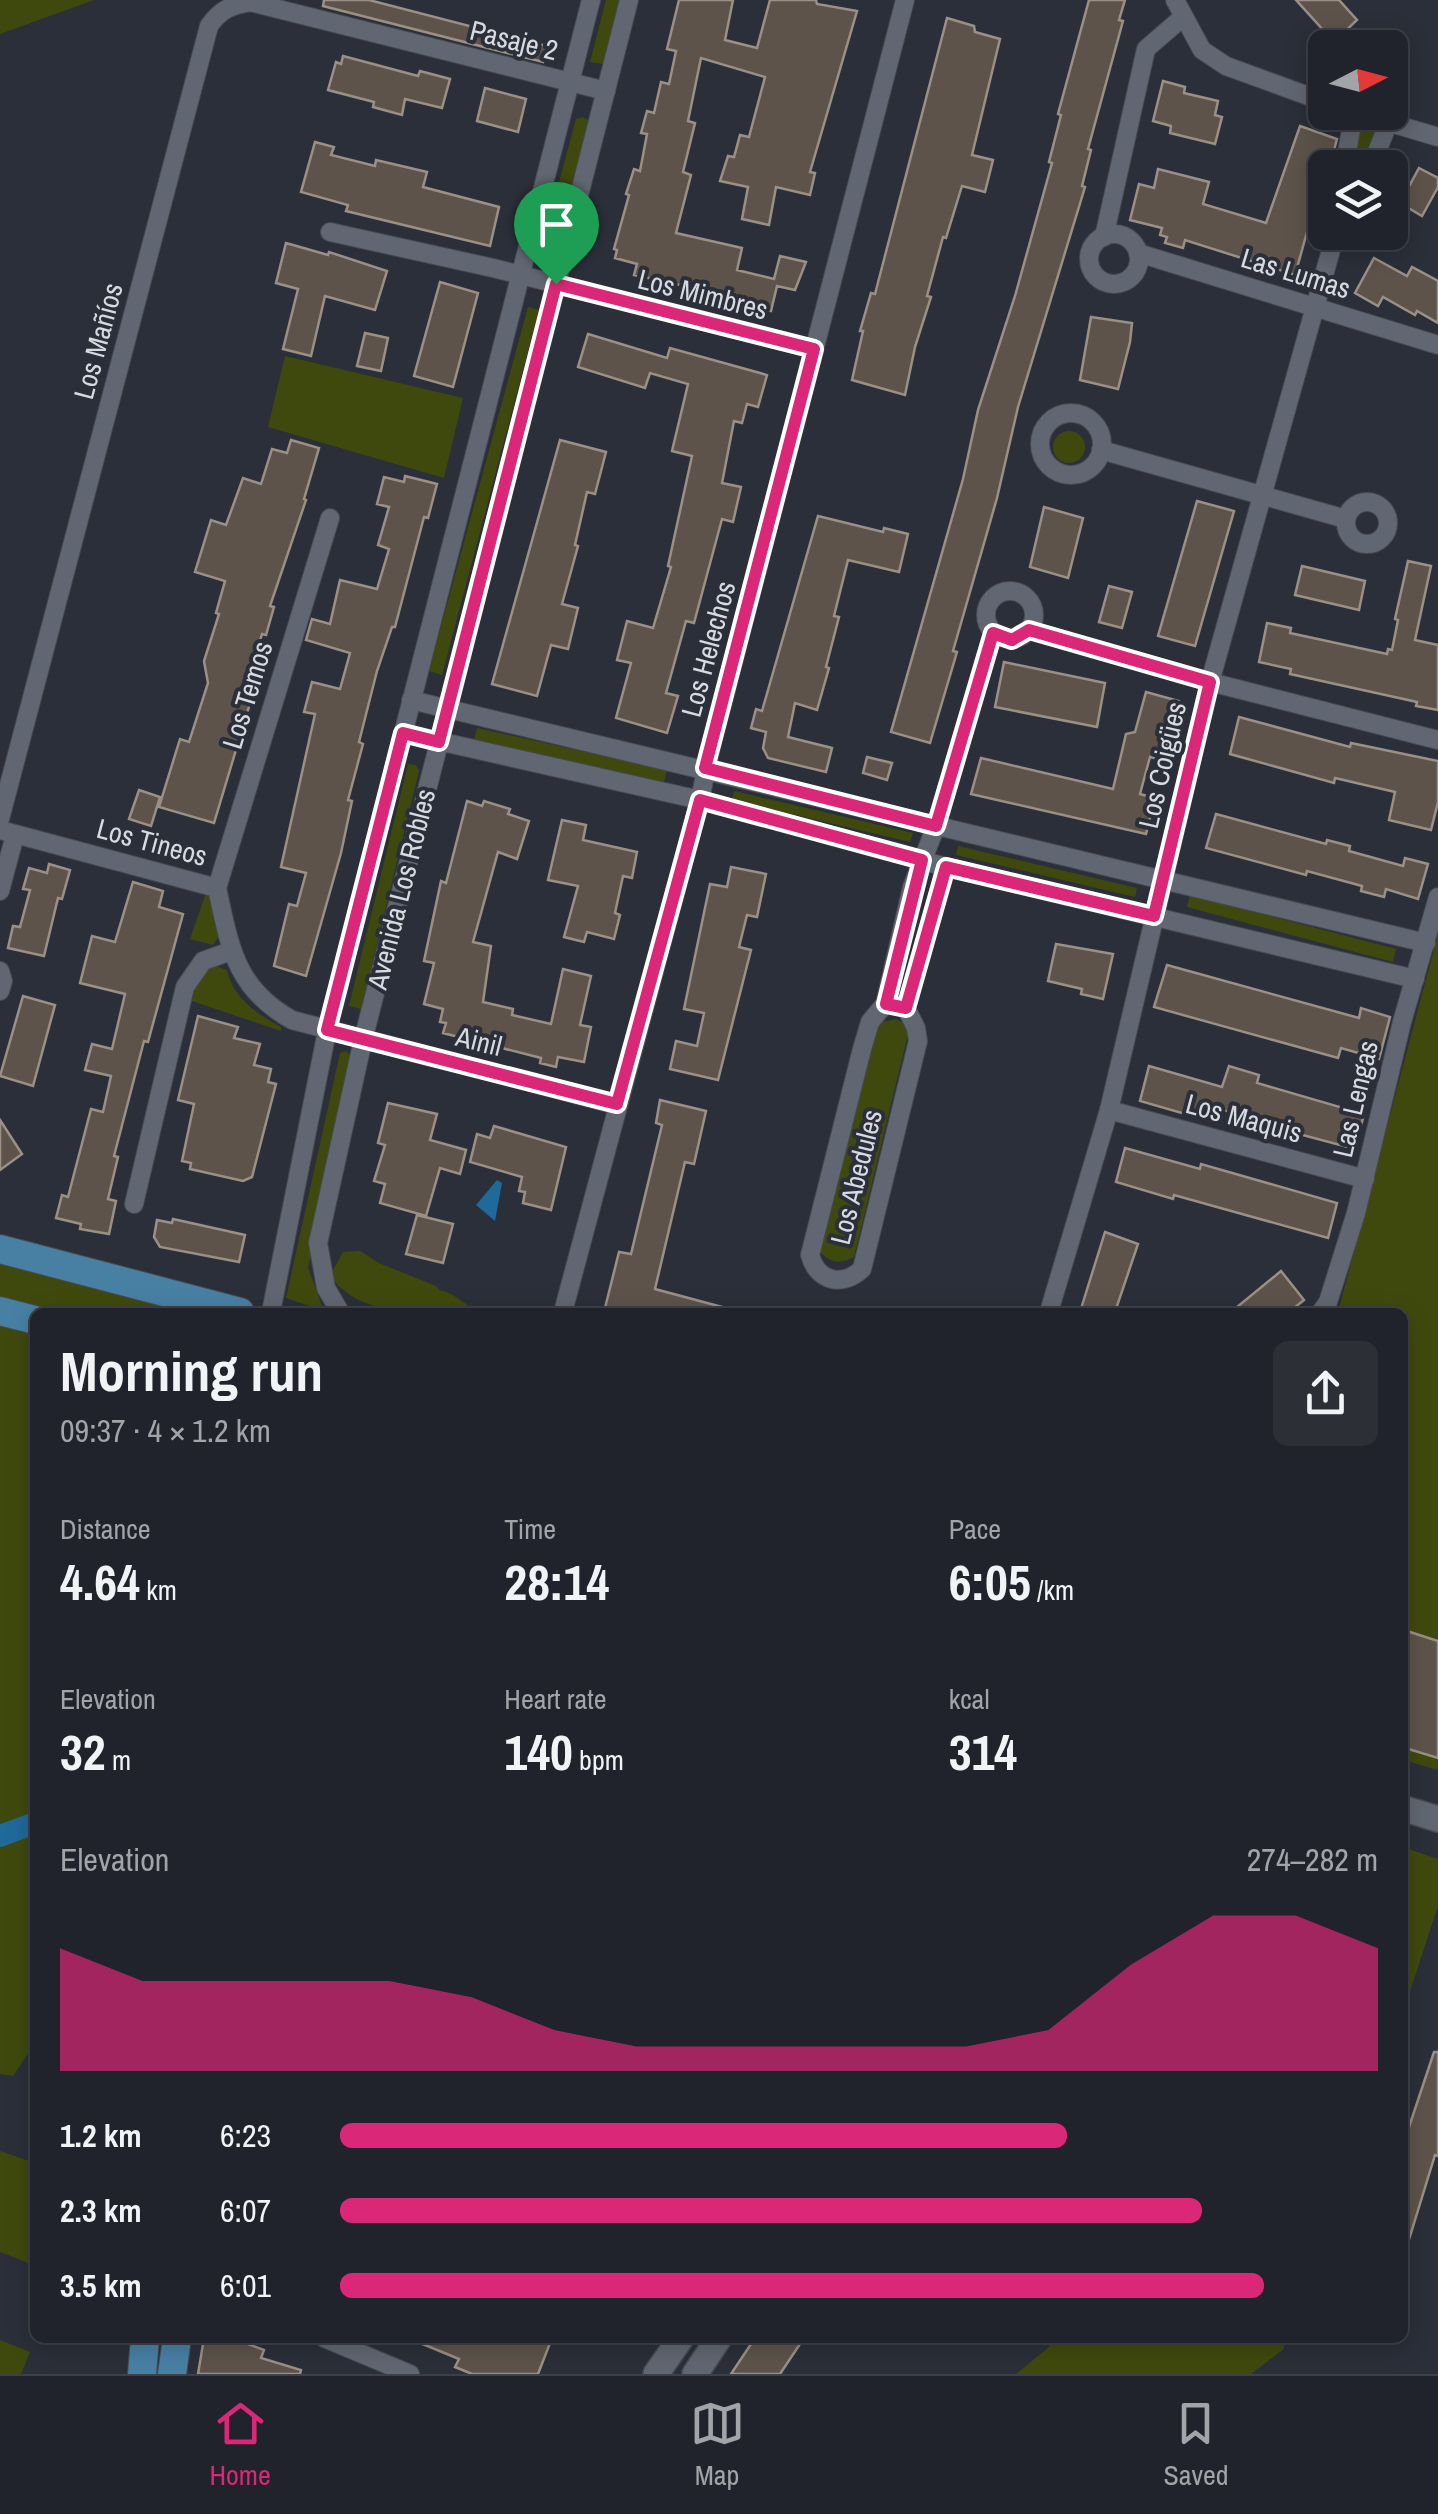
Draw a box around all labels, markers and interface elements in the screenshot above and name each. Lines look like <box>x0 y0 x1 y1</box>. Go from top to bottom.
street label: Pasaje 2 <box>466 11 562 69</box>
north arrow <box>1308 30 1408 130</box>
map controls <box>1308 30 1408 250</box>
button: layers <box>1308 150 1408 250</box>
pin <box>514 182 599 285</box>
icon: arrive <box>529 197 584 252</box>
street label: Las Lumas <box>1237 238 1355 308</box>
street label: Los Mimbres <box>634 260 772 328</box>
street label: Los Mañíos <box>64 279 132 403</box>
street label: Los Helechos <box>672 577 744 721</box>
street label: Los Temos <box>213 637 281 753</box>
street label: Los Coigües <box>1129 698 1195 832</box>
street label: Avenida Los Robles <box>358 785 444 994</box>
street label: Los Tineos <box>93 809 211 875</box>
street label: Ainil <box>451 1017 506 1065</box>
street label: Las Lengas <box>1323 1037 1387 1161</box>
street label: Los Maquis <box>1182 1084 1306 1152</box>
street label: Los Abedules <box>821 1106 891 1248</box>
text: Morning run <box>60 1334 323 1408</box>
button: share <box>1273 1341 1378 1446</box>
text: 09:37 · 4 × 1.2 km <box>60 1409 271 1452</box>
text: Distance <box>60 1510 151 1548</box>
text: Time <box>504 1510 556 1548</box>
text: Pace <box>949 1510 1001 1548</box>
text: 4.64 <box>60 1548 140 1616</box>
text: 28:14 <box>504 1548 609 1616</box>
text: 6:05 <box>949 1548 1031 1616</box>
text: km <box>140 1571 177 1609</box>
text: /km <box>1031 1571 1074 1609</box>
text: Elevation <box>60 1680 156 1718</box>
text: Heart rate <box>504 1680 606 1718</box>
text: kcal <box>949 1680 989 1718</box>
text: 32 <box>60 1718 106 1786</box>
text: 140 <box>504 1718 573 1786</box>
text: 314 <box>949 1718 1017 1786</box>
text: m <box>106 1741 131 1779</box>
text: bpm <box>573 1741 624 1779</box>
text: Elevation <box>60 1838 169 1881</box>
text: 274–282 m <box>1247 1838 1378 1881</box>
text: 1.2 km <box>60 2114 142 2157</box>
text: 6:23 <box>220 2114 271 2157</box>
text: 2.3 km <box>60 2189 142 2232</box>
text: 6:07 <box>220 2189 271 2232</box>
text: 3.5 km <box>60 2264 142 2307</box>
text: 6:01 <box>220 2264 271 2307</box>
tab: Home <box>209 2396 271 2494</box>
tab: Map <box>690 2396 745 2494</box>
tab: Saved <box>1163 2396 1229 2494</box>

